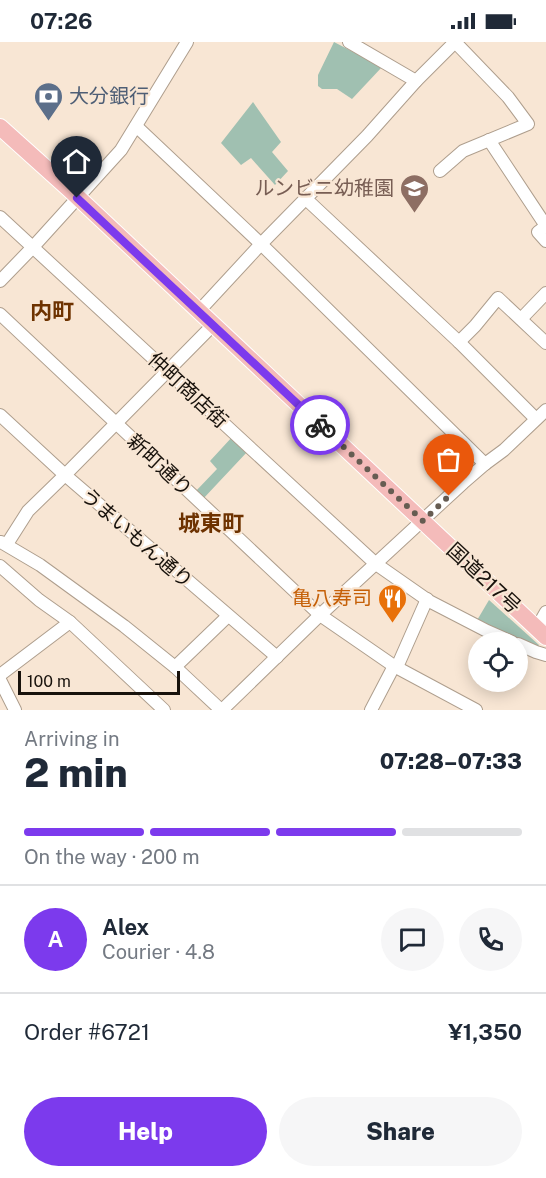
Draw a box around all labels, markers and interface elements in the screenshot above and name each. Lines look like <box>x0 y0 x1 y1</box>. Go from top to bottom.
text: 07:26 <box>30 8 92 34</box>
bank icon: 大分銀行 <box>32 80 64 122</box>
place label: 大分銀行 <box>69 84 149 108</box>
pin <box>51 136 102 198</box>
icon: home <box>60 145 93 178</box>
school or university icon: ルンビニ幼稚園 <box>399 172 431 214</box>
place label: ルンビニ幼稚園 <box>254 176 394 200</box>
district label: 内町 <box>30 298 74 324</box>
street label: 仲町商店街 <box>143 347 233 433</box>
courier <box>290 395 350 455</box>
icon: bike <box>304 409 337 442</box>
street label: 新町通り <box>123 429 197 501</box>
pin <box>423 434 474 496</box>
icon: bag <box>432 443 465 476</box>
street label: うまいもん通り <box>76 483 198 593</box>
district label: 城東町 <box>178 510 244 536</box>
street label: 国道217号 <box>442 538 526 618</box>
restaurant icon: 亀八寿司 <box>377 582 409 624</box>
place label: 亀八寿司 <box>292 586 372 610</box>
map controls <box>468 632 528 692</box>
button: locate <box>468 632 528 692</box>
scale bar <box>18 668 180 696</box>
text: 100 m <box>27 672 71 691</box>
text: Arriving in <box>24 727 119 751</box>
text: 07:28–07:33 <box>380 748 522 774</box>
text: 2 min <box>24 750 128 796</box>
text: On the way · 200 m <box>24 845 200 869</box>
button: chat <box>381 908 444 971</box>
button: phone <box>459 908 522 971</box>
text: Alex <box>102 914 149 940</box>
text: A <box>48 926 63 952</box>
text: Courier · 4.8 <box>102 940 215 964</box>
text: Order #6721 <box>24 1019 150 1045</box>
text: ¥1,350 <box>448 1019 522 1045</box>
button: Help <box>24 1097 267 1166</box>
button: Share <box>279 1097 522 1166</box>

